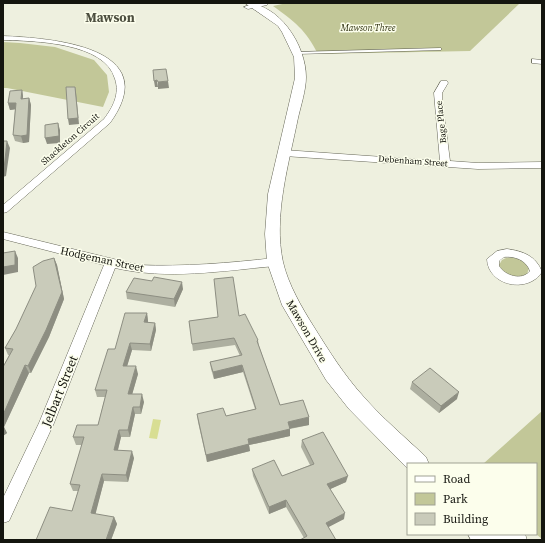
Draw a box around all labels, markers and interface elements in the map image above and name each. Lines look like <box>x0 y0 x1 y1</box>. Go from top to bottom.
district label: Mawson <box>85 9 135 26</box>
park label: Mawson Three <box>340 22 396 34</box>
street label: Bage Place <box>433 100 449 144</box>
street label: Shackleton Circuit <box>38 110 102 168</box>
street label: Debenham Street <box>378 153 448 169</box>
street label: Hodgeman Street <box>59 243 145 276</box>
street label: Mawson Drive <box>283 297 331 366</box>
street label: Jelbart Street <box>37 352 82 430</box>
legend <box>407 463 537 535</box>
text: Road <box>443 471 470 487</box>
text: Park <box>443 491 468 507</box>
text: Building <box>443 511 488 527</box>

